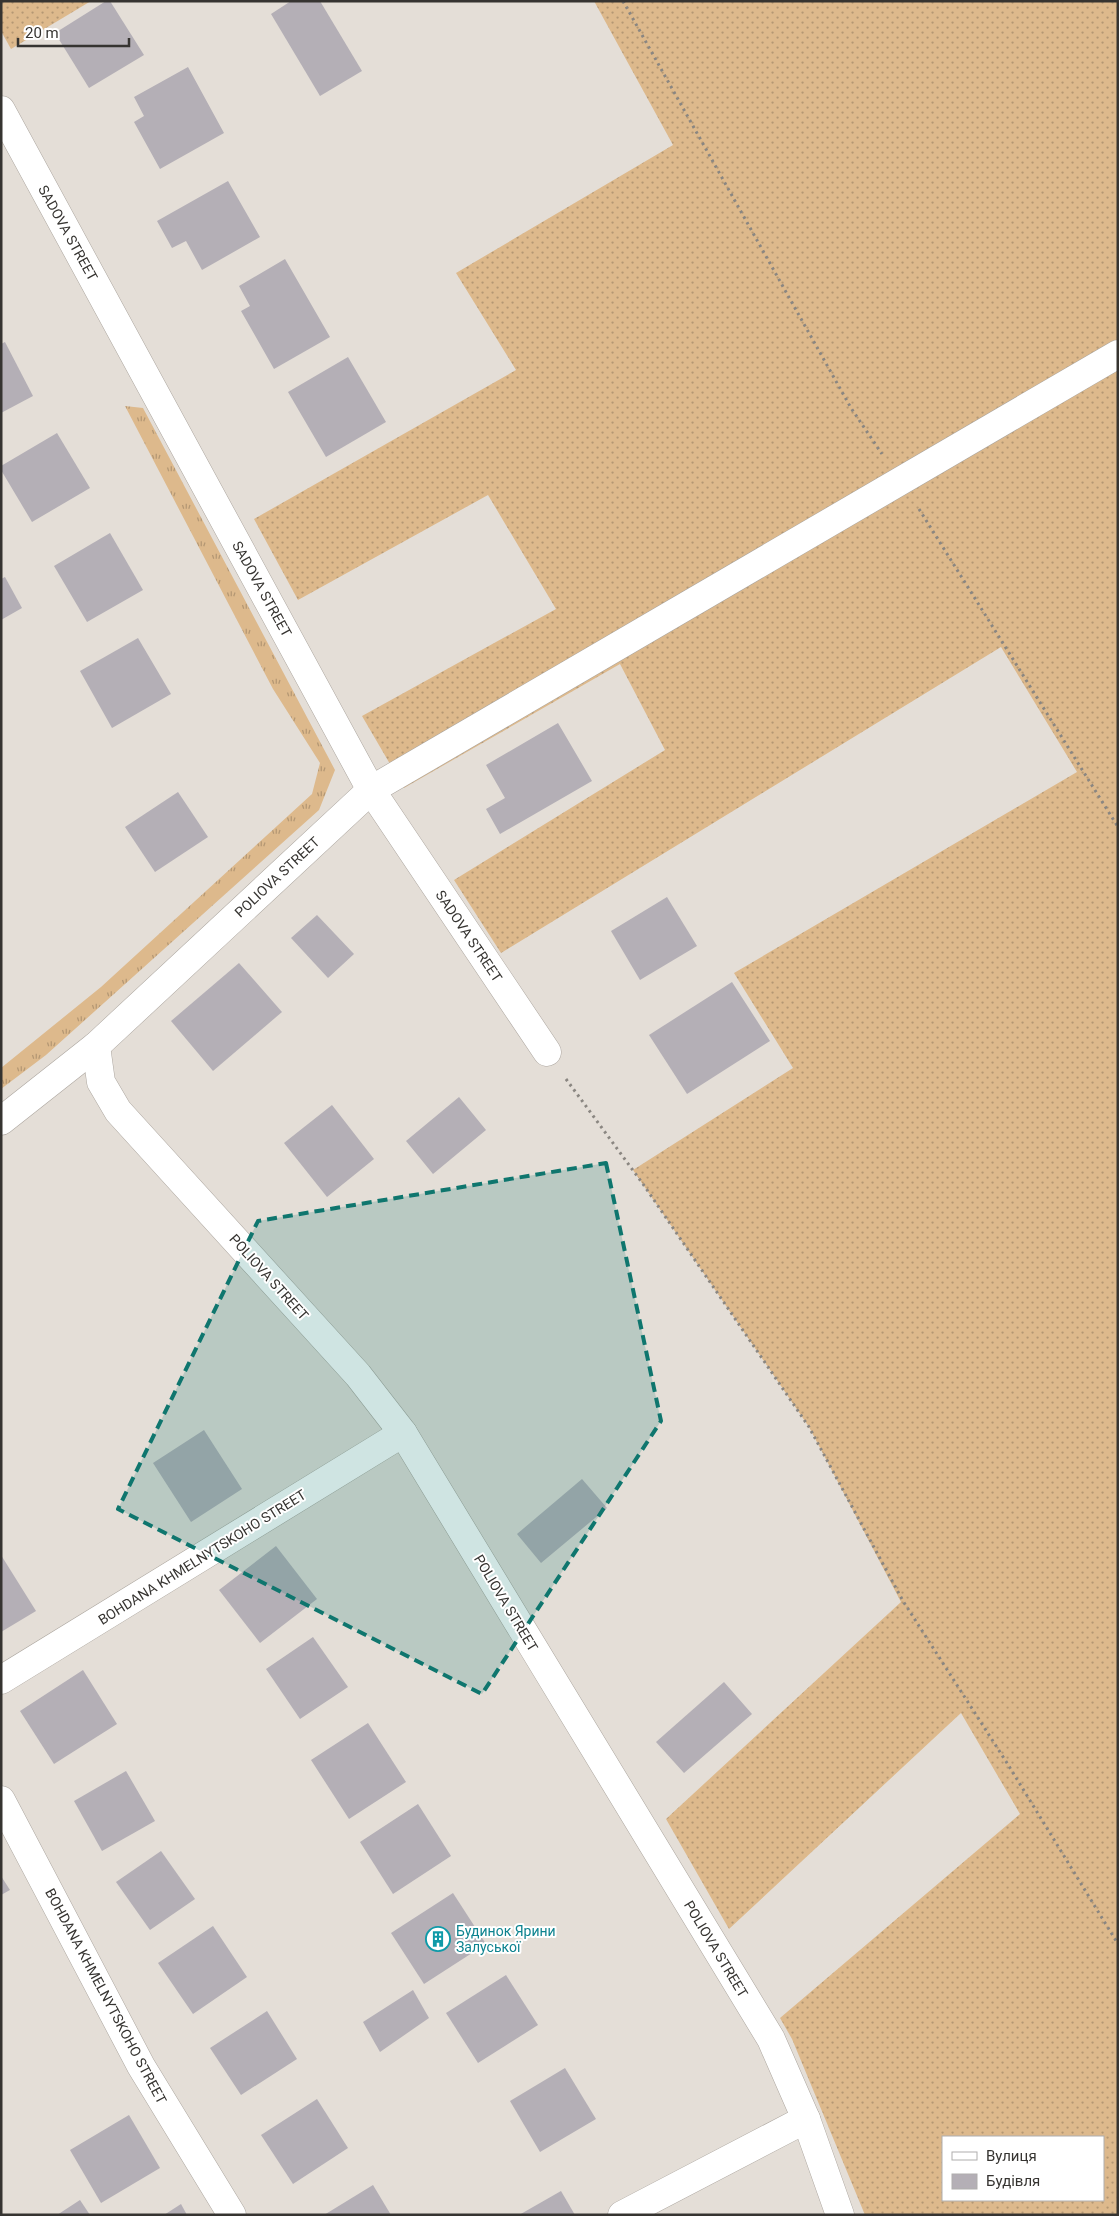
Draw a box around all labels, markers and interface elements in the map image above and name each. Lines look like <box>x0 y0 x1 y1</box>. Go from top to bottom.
scale bar <box>18 15 129 47</box>
text: 20 m <box>25 24 59 42</box>
street label: SADOVA STREET <box>35 182 101 284</box>
street label: SADOVA STREET <box>229 538 295 640</box>
street label: POLIOVA STREET <box>231 833 323 920</box>
street label: SADOVA STREET <box>432 887 506 985</box>
street label: POLIOVA STREET <box>226 1231 312 1324</box>
street label: BOHDANA KHMELNYTSKOHO STREET <box>95 1486 309 1628</box>
street label: POLIOVA STREET <box>471 1552 542 1655</box>
street label: BOHDANA KHMELNYTSKOHO STREET <box>42 1886 170 2107</box>
street label: POLIOVA STREET <box>681 1898 752 2001</box>
place label: Будинок Ярини Залуської <box>456 1923 556 1955</box>
building icon: Будинок Ярини Залуської <box>425 1926 451 1952</box>
legend <box>942 2136 1104 2201</box>
text: Вулиця <box>986 2147 1037 2165</box>
text: Будівля <box>986 2172 1040 2190</box>

